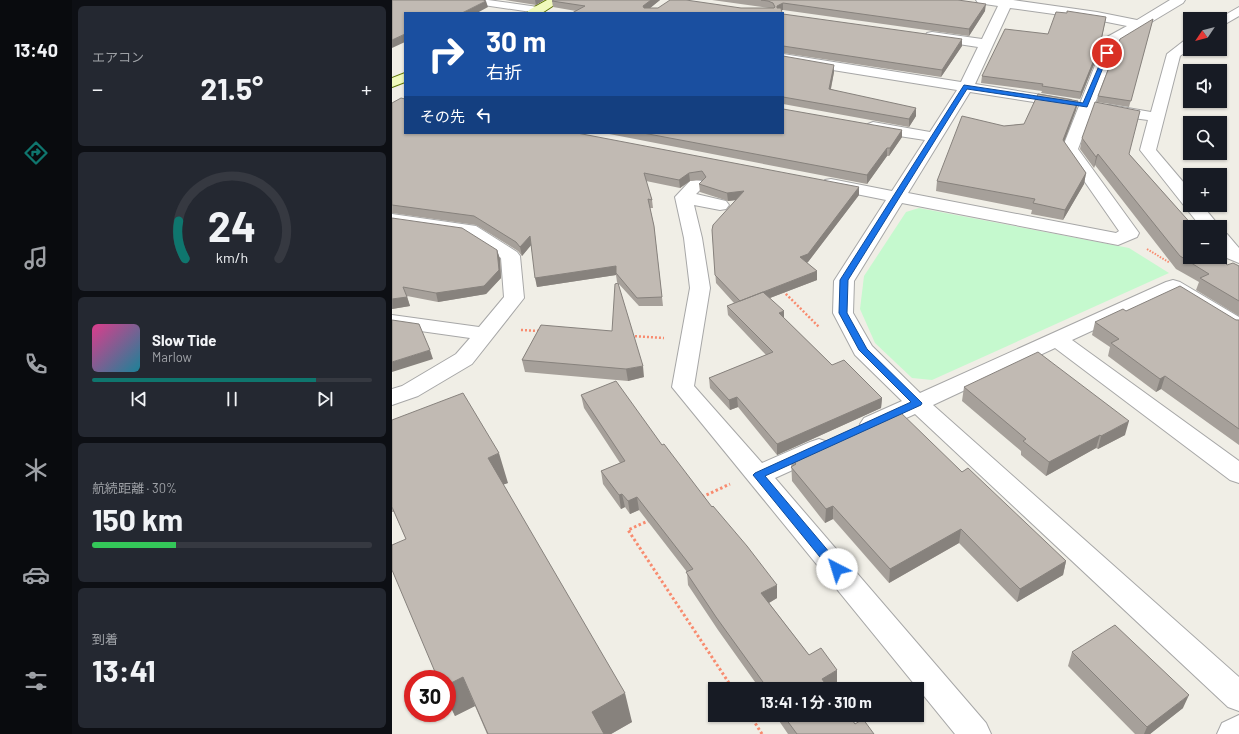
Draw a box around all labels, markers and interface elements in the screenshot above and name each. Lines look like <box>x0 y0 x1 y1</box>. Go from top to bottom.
north arrow <box>1183 12 1227 56</box>
map controls <box>1183 12 1227 264</box>
text: 30 m <box>486 24 546 58</box>
icon: right <box>420 28 472 80</box>
pin <box>1090 36 1124 70</box>
text: 13:40 <box>14 39 58 61</box>
icon: arrive <box>1096 42 1118 64</box>
text: エアコン <box>92 49 144 65</box>
text: 右折 <box>486 61 522 83</box>
button: sound <box>1183 64 1227 108</box>
text: 21.5° <box>201 70 263 106</box>
text: − <box>92 75 103 101</box>
text: + <box>361 75 372 101</box>
icon: left <box>473 104 495 126</box>
text: その先 <box>420 107 465 125</box>
button: search <box>1183 116 1227 160</box>
icon: directions <box>22 139 50 167</box>
button: + <box>1183 168 1227 212</box>
text: 24 <box>208 200 256 250</box>
button: − <box>1183 220 1227 264</box>
icon: music <box>22 244 50 272</box>
text: km/h <box>216 249 248 266</box>
text: Slow Tide <box>152 331 216 349</box>
text: Marlow <box>152 349 192 365</box>
icon: phone <box>22 350 50 378</box>
icon: previous <box>128 388 150 410</box>
icon: pause <box>221 388 243 410</box>
icon: next <box>314 388 336 410</box>
icon: climate <box>22 456 50 484</box>
text: 航続距離 · 30% <box>92 480 177 496</box>
text: 150 km <box>92 501 183 537</box>
position arrow <box>816 548 858 590</box>
icon: car <box>22 561 50 589</box>
text: 到着 <box>92 631 118 647</box>
text: 13:41 <box>92 652 156 688</box>
icon: filters <box>22 667 50 695</box>
speed limit sign: 30 <box>404 670 456 722</box>
text: 13:41 · 1 分 · 310 m <box>760 693 872 711</box>

